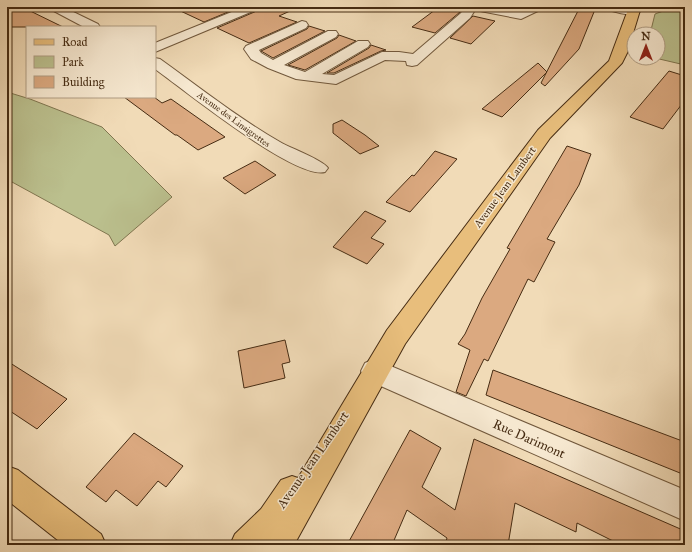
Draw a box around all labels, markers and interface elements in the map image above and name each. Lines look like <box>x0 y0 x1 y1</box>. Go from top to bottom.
legend <box>26 26 156 98</box>
north arrow <box>626 26 666 66</box>
text: N <box>641 30 651 43</box>
text: Road <box>62 35 88 49</box>
text: Park <box>62 55 84 69</box>
text: Building <box>62 75 105 90</box>
street label: Avenue des Linaigrettes <box>194 88 273 150</box>
street label: Avenue Jean Lambert <box>471 144 540 231</box>
street label: Avenue Jean Lambert <box>273 408 353 512</box>
street label: Rue Darimont <box>490 416 568 462</box>

